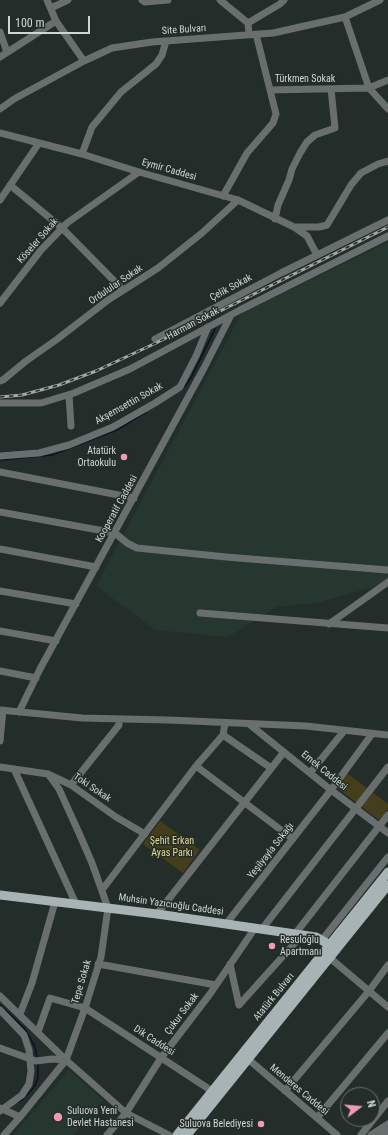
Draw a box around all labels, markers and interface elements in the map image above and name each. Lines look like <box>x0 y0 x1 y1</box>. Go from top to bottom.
scale bar <box>10 8 92 34</box>
text: 100 m <box>15 16 45 30</box>
street label: Site Bulvarı <box>161 22 207 38</box>
street label: Türkmen Sokak <box>275 73 335 85</box>
street label: Eymir Caddesi <box>140 157 198 183</box>
street label: Köseler Sokak <box>15 216 61 266</box>
street label: Ordulular Sokak <box>87 263 145 307</box>
street label: Çelik Sokak <box>208 272 254 304</box>
street label: Harman Sokak <box>165 305 221 343</box>
street label: Akşemsettin Sokak <box>93 380 165 428</box>
place label: Atatürk Ortaokulu <box>77 445 116 468</box>
marker: Atatürk Ortaokulu <box>119 452 129 462</box>
street label: Kooperatif Caddesi <box>94 473 140 545</box>
street label: Emek Caddesi <box>298 749 350 793</box>
street label: Toki Sokak <box>71 771 113 805</box>
street label: Yeşilyayla Sokağı <box>245 821 297 881</box>
park label: Şehit Erkan Ayas Parkı <box>150 835 194 858</box>
street label: Muhsin Yazıcıoğlu Caddesi <box>118 892 224 918</box>
place label: Resuloğlu Apartmanı <box>280 934 321 958</box>
marker: Resuloğlu Apartmanı <box>267 941 277 951</box>
street label: Tepe Sokak <box>70 959 94 1005</box>
street label: Atatürk Bulvarı <box>251 971 297 1023</box>
street label: Çukur Sokak <box>162 991 202 1037</box>
street label: Dik Caddesi <box>131 1023 177 1059</box>
street label: Menderes Caddesi <box>267 1062 331 1118</box>
north arrow <box>340 1087 380 1127</box>
text: N <box>364 1099 378 1109</box>
place label: Suluova Yeni Devlet Hastanesi <box>67 1105 134 1128</box>
marker: Suluova Yeni Devlet Hastanesi <box>52 1111 64 1123</box>
place label: Suluova Belediyesi <box>180 1118 253 1130</box>
marker: Suluova Belediyesi <box>256 1119 266 1129</box>

